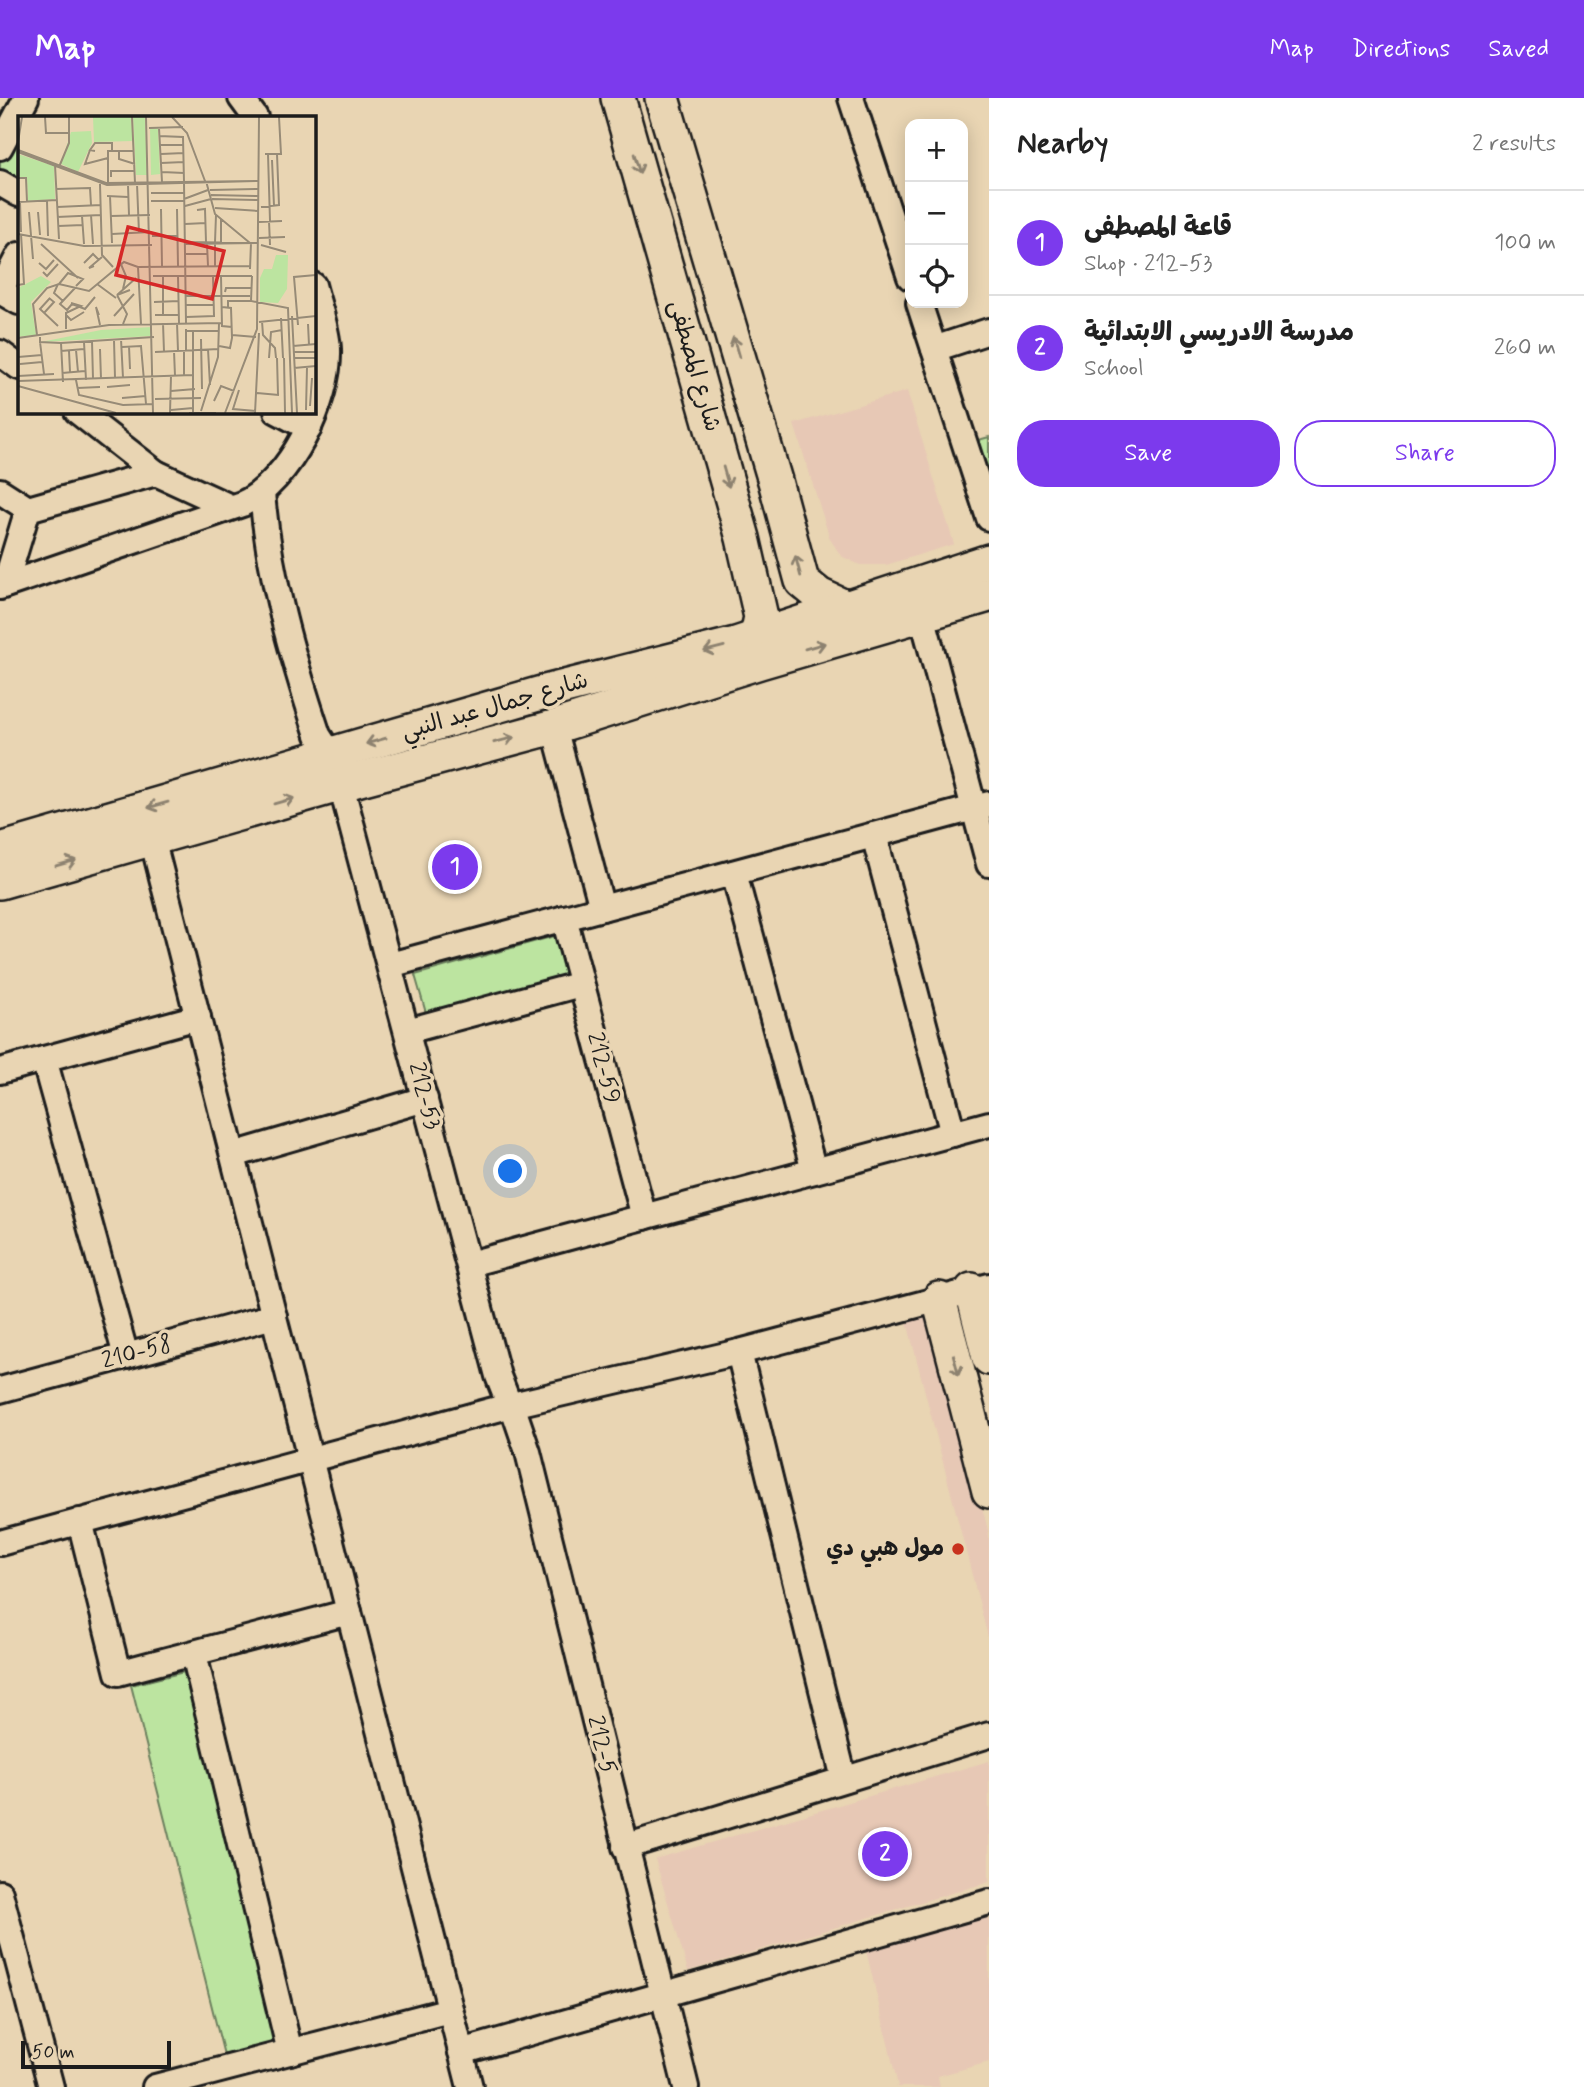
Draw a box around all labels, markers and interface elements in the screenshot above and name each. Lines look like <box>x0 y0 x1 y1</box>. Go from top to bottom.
text: Map <box>35 27 95 71</box>
text: Map <box>1270 34 1314 65</box>
text: Directions <box>1352 34 1450 65</box>
text: Saved <box>1488 34 1549 65</box>
inset map <box>18 116 315 413</box>
map controls <box>905 119 968 308</box>
button: + <box>905 119 968 182</box>
text: Nearby <box>1017 124 1108 163</box>
text: 2 results <box>1472 129 1556 159</box>
one-way arrow <box>631 152 644 174</box>
button: − <box>905 182 968 245</box>
text: قاعة المصطفى <box>1084 211 1232 245</box>
text: 1 <box>1035 228 1045 258</box>
text: 100 m <box>1494 228 1556 258</box>
button: locate <box>905 245 968 308</box>
text: Shop · 212-53 <box>1084 249 1213 279</box>
street label: شارع المصطفى <box>661 297 727 435</box>
text: مدرسة الادريسي الابتدائية <box>1084 316 1354 350</box>
text: 2 <box>1034 333 1046 363</box>
text: 260 m <box>1494 333 1556 363</box>
one-way arrow <box>729 337 742 359</box>
text: School <box>1084 354 1144 384</box>
button: Save <box>1017 420 1280 487</box>
button: Share <box>1294 420 1556 487</box>
one-way arrow <box>720 465 733 487</box>
one-way arrow <box>791 555 804 578</box>
one-way arrow <box>804 638 826 651</box>
one-way arrow <box>703 643 726 656</box>
street label: شارع جمال عبد النبي <box>398 666 593 752</box>
one-way arrow <box>492 733 514 746</box>
one-way arrow <box>366 735 388 748</box>
one-way arrow <box>273 793 295 806</box>
one-way arrow <box>147 799 169 812</box>
pin: 1 <box>432 841 478 893</box>
one-way arrow <box>54 856 76 869</box>
street label: 212-59 <box>579 1029 627 1107</box>
street label: 212-53 <box>401 1059 447 1133</box>
your location <box>493 1154 527 1188</box>
street label: 210-58 <box>98 1329 176 1377</box>
one-way arrow <box>951 1354 964 1376</box>
place label: مول هبي دي <box>826 1534 944 1568</box>
marker: مول هبي دي <box>950 1541 966 1557</box>
street label: 212-5 <box>579 1713 623 1777</box>
pin: 2 <box>862 1828 908 1880</box>
scale bar <box>21 2038 172 2070</box>
text: 50 m <box>32 2040 75 2065</box>

